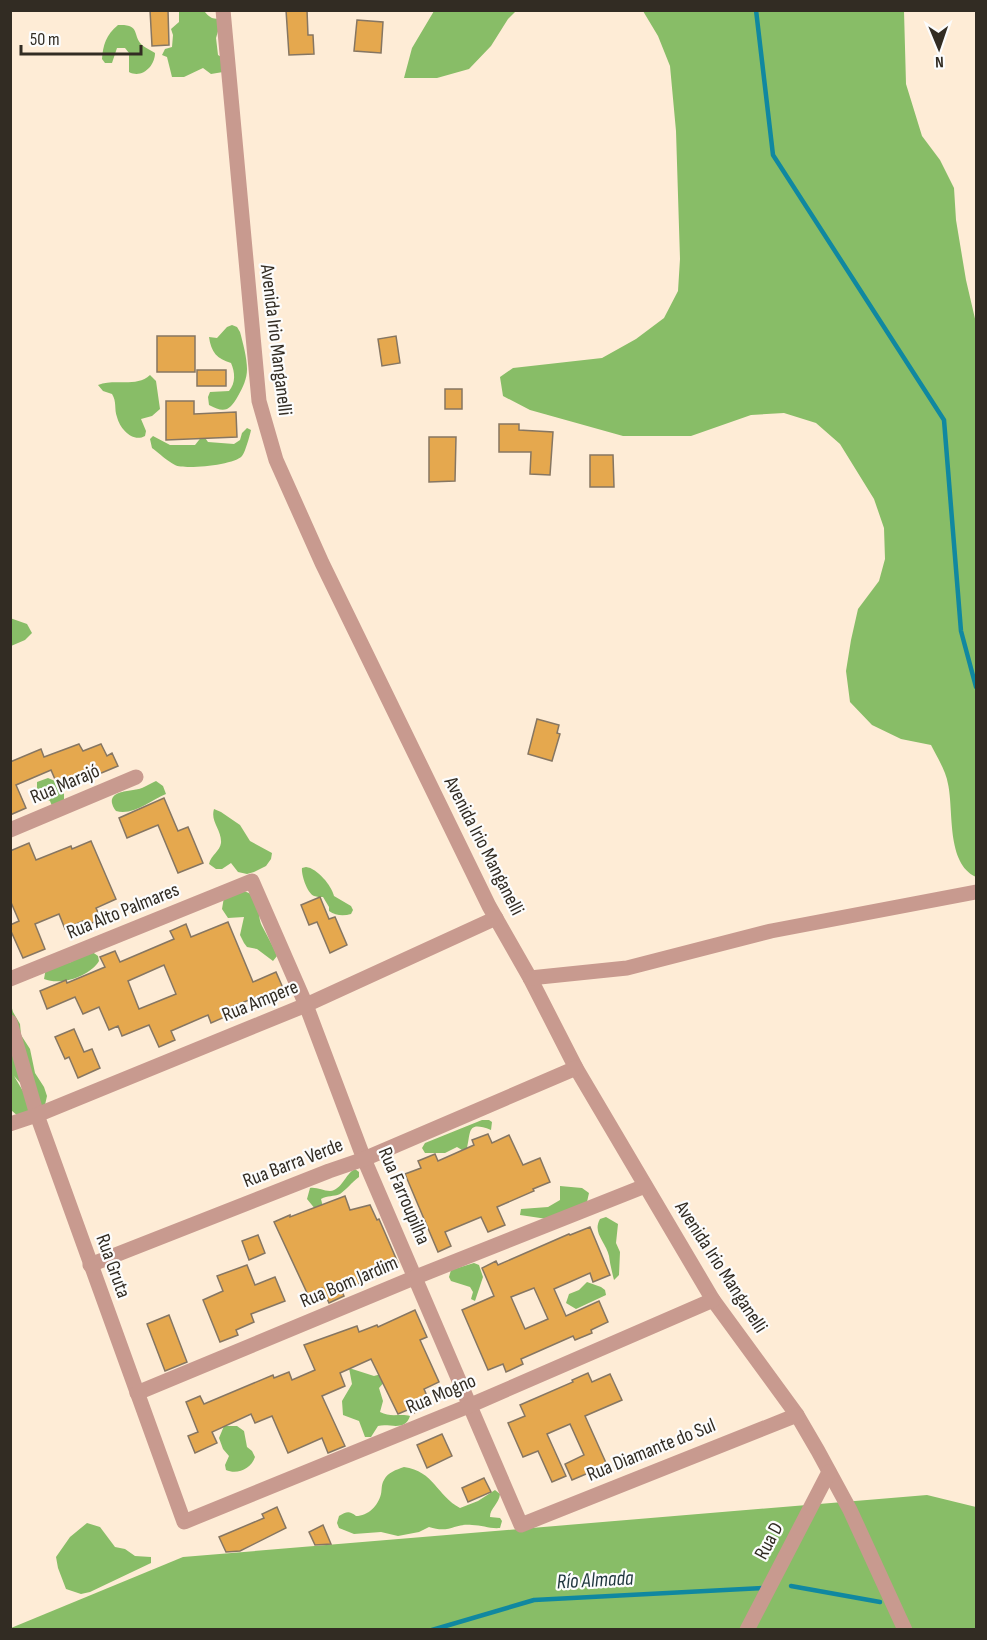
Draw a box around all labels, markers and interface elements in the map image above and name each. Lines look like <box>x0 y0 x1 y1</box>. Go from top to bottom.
scale bar <box>21 18 141 56</box>
north arrow <box>909 18 969 78</box>
text: 50 m <box>30 29 60 50</box>
text: N <box>935 52 944 71</box>
street label: Avenida Irio Manganelli <box>255 262 297 417</box>
street label: Rua Marajó <box>27 759 103 809</box>
street label: Avenida Irio Manganelli <box>438 772 529 919</box>
street label: Rua Alto Palmares <box>63 878 183 944</box>
street label: Rua Ampere <box>218 975 302 1027</box>
street label: Rua Barra Verde <box>239 1133 347 1193</box>
street label: Rua Farroupilha <box>373 1144 435 1248</box>
street label: Avenida Irio Manganelli <box>669 1196 773 1337</box>
street label: Rua Gruta <box>90 1231 136 1301</box>
street label: Rua Bom Jardim <box>297 1251 401 1313</box>
street label: Rua Mogno <box>403 1369 479 1419</box>
street label: Rua Diamante do Sul <box>583 1413 719 1487</box>
street label: Rua D <box>749 1518 789 1564</box>
water label: Río Almada <box>556 1565 635 1594</box>

